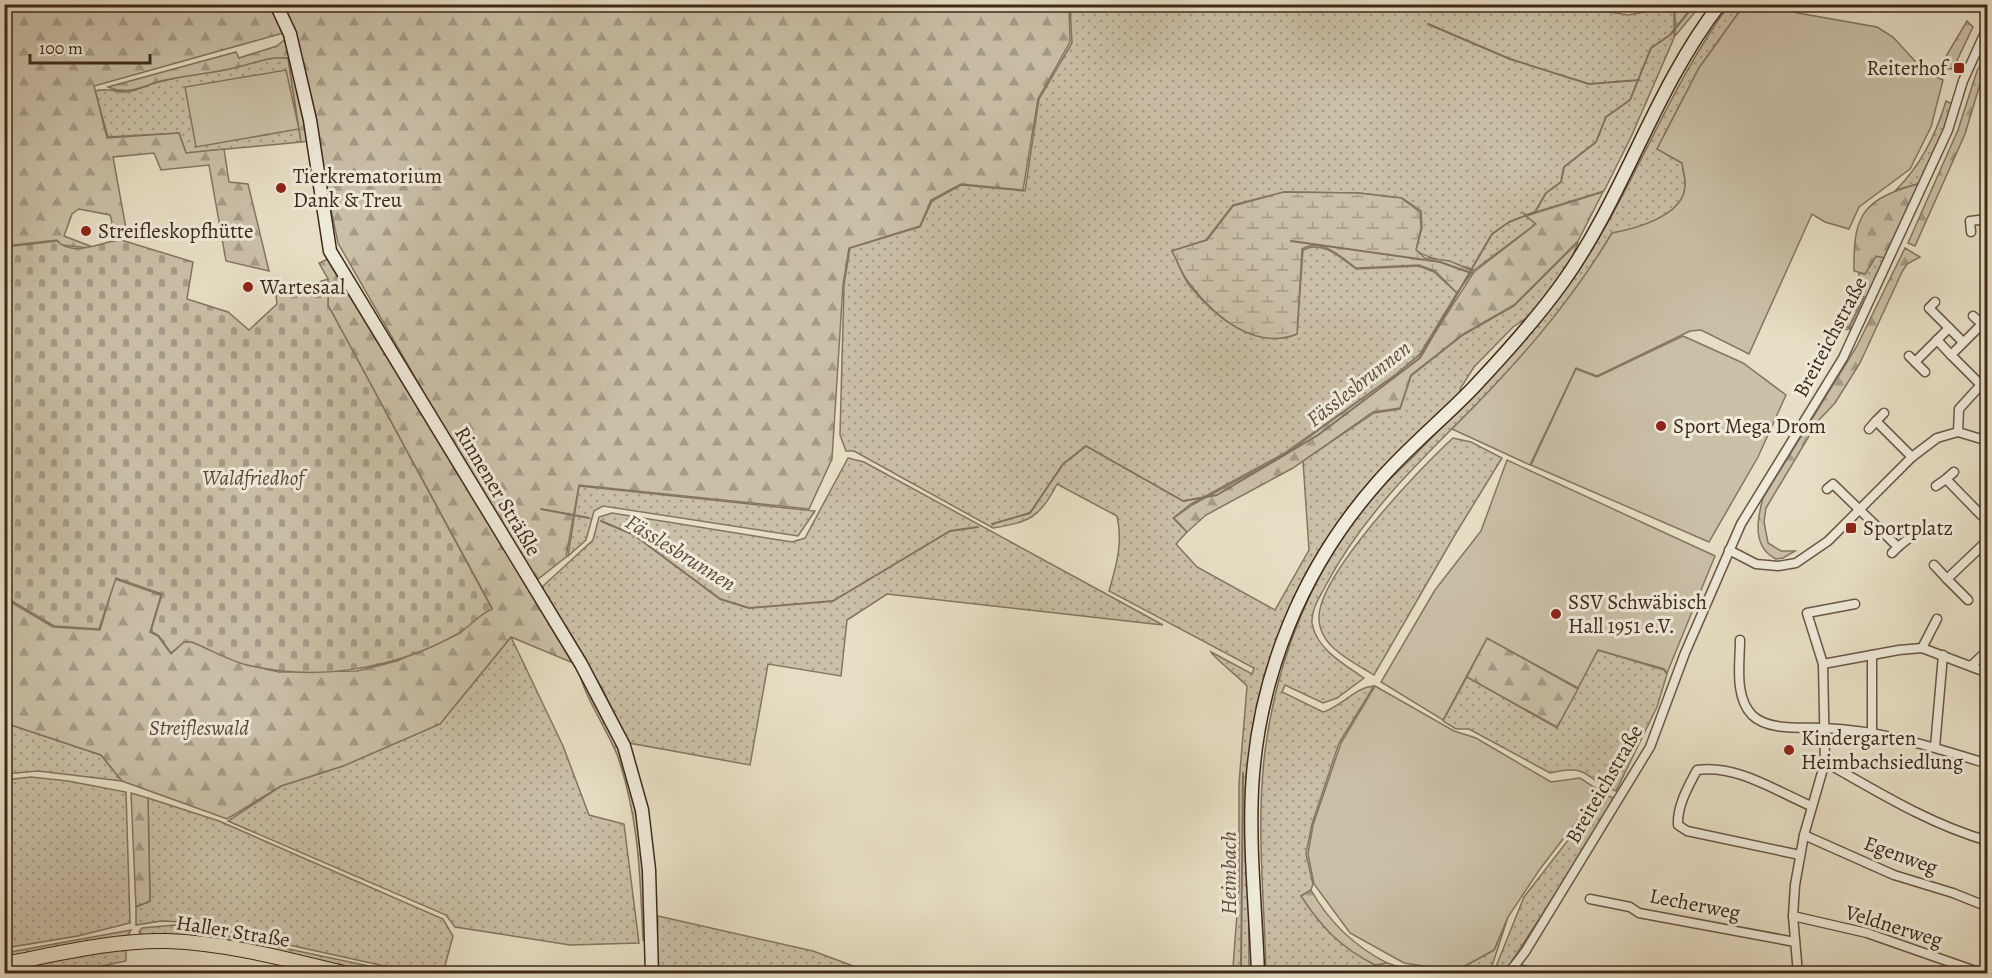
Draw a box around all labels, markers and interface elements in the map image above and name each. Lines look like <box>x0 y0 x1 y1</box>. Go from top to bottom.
scale bar <box>30 27 150 65</box>
text: 100 m <box>39 36 83 60</box>
place label: Reiterhof <box>1866 54 1950 82</box>
marker: Reiterhof <box>1952 61 1966 75</box>
place label: Tierkrematorium Dank & Treu <box>293 162 442 214</box>
marker: Tierkrematorium Dank & Treu <box>274 181 288 195</box>
place label: Streifleskopfhütte <box>98 217 253 245</box>
marker: Streifleskopfhütte <box>79 224 93 238</box>
street label: Breiteichstraße <box>1786 272 1874 402</box>
place label: Wartesaal <box>259 273 345 301</box>
marker: Wartesaal <box>241 280 255 294</box>
water label: Fässlesbrunnen <box>1300 334 1417 434</box>
place label: Sport Mega Drom <box>1673 412 1826 440</box>
marker: Sport Mega Drom <box>1654 419 1668 433</box>
street label: Rinnener Sträßle <box>448 421 548 561</box>
park label: Waldfriedhof <box>202 464 308 492</box>
water label: Fässlesbrunnen <box>620 507 741 599</box>
place label: Sportplatz <box>1863 514 1953 542</box>
marker: Sportplatz <box>1844 521 1858 535</box>
place label: SSV Schwäbisch Hall 1951 e.V. <box>1568 588 1707 640</box>
marker: SSV Schwäbisch Hall 1951 e.V. <box>1549 607 1563 621</box>
park label: Streifleswald <box>149 714 249 742</box>
street label: Breiteichstraße <box>1559 720 1649 848</box>
place label: Kindergarten Heimbachsiedlung <box>1801 724 1964 776</box>
marker: Kindergarten Heimbachsiedlung <box>1782 743 1796 757</box>
street label: Egenweg <box>1860 829 1942 881</box>
water label: Heimbach <box>1214 831 1244 915</box>
street label: Lecherweg <box>1647 881 1743 927</box>
street label: Veldnerweg <box>1841 898 1947 954</box>
street label: Haller Straße <box>174 908 292 954</box>

